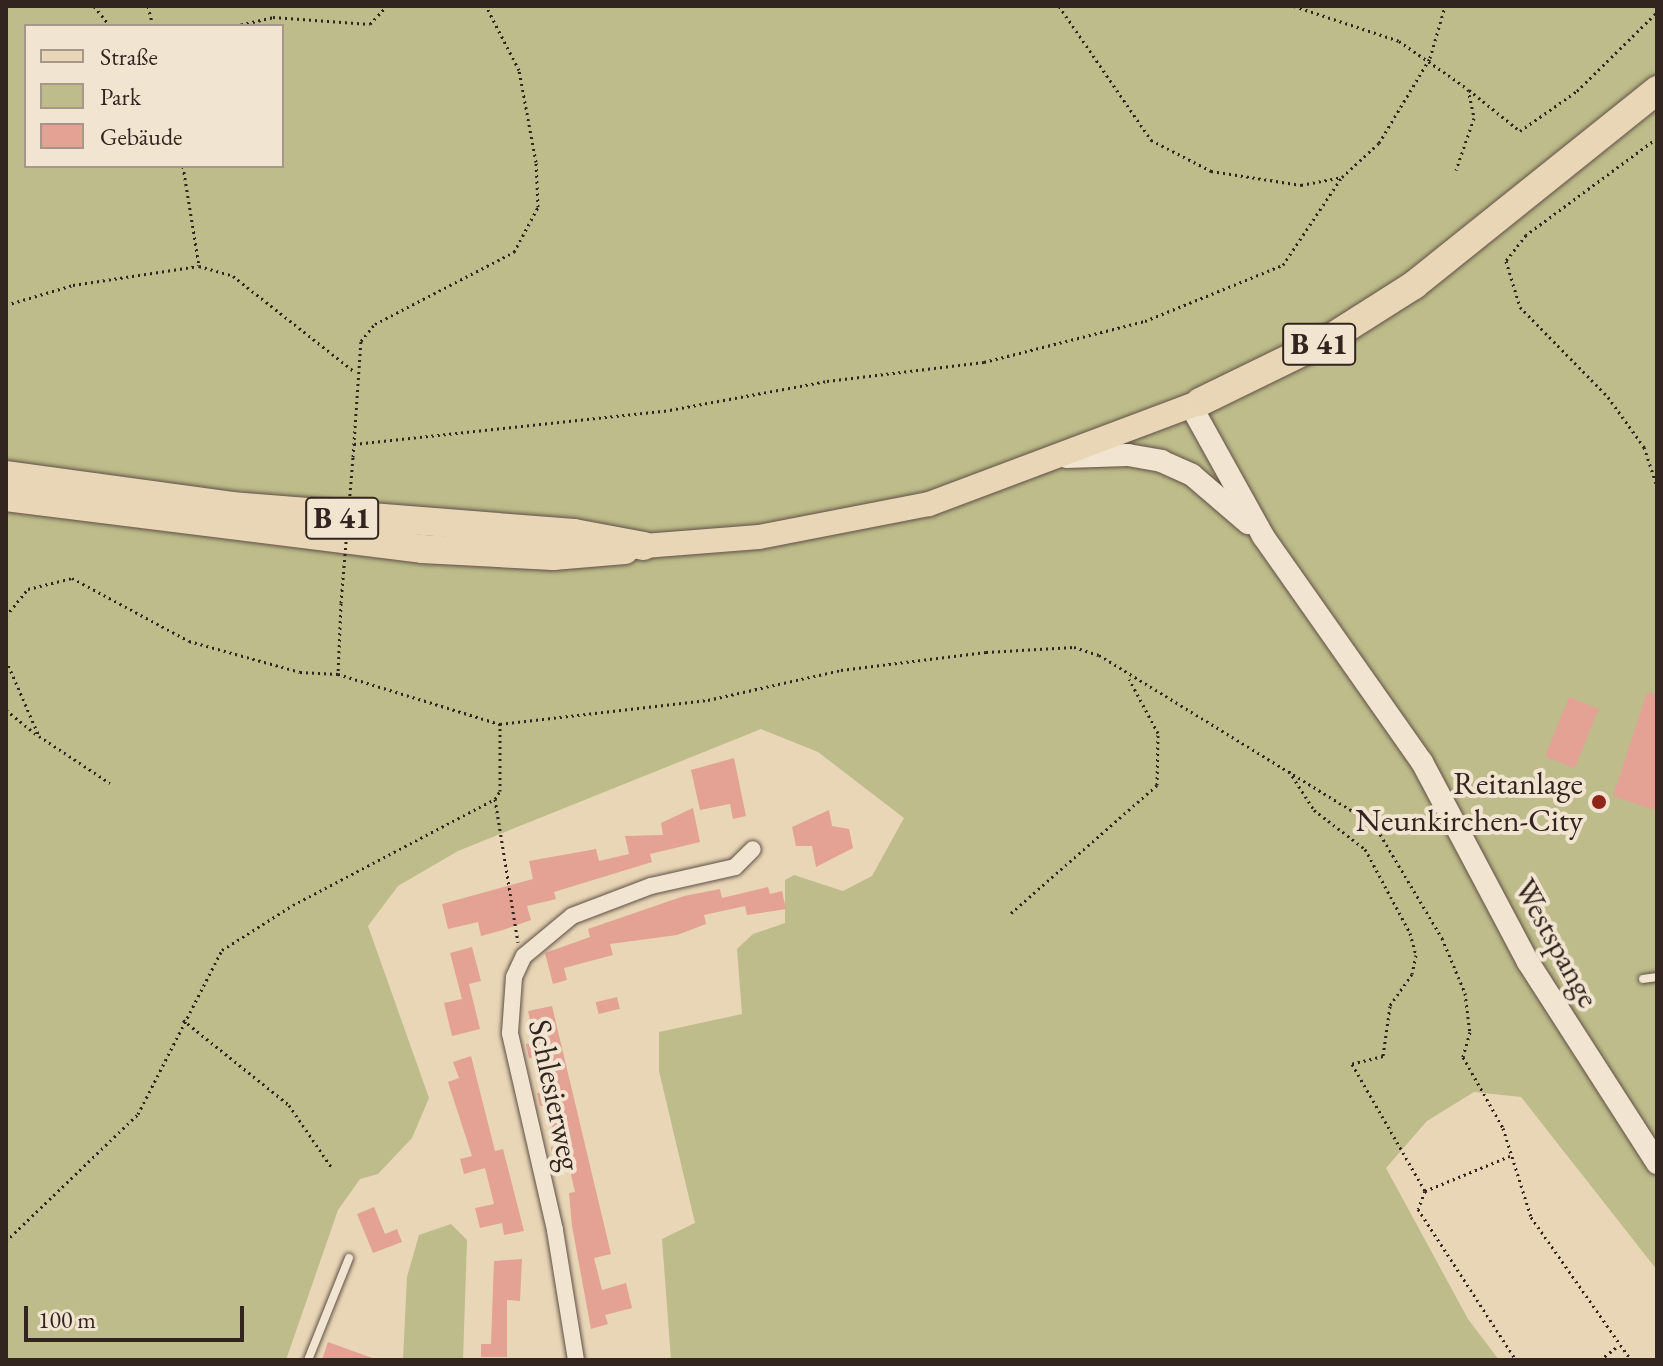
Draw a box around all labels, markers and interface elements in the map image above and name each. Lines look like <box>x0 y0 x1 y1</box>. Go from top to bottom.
legend <box>24 24 284 168</box>
text: Straße <box>100 41 158 72</box>
text: Park <box>100 81 141 112</box>
text: Gebäude <box>100 121 182 152</box>
road number: B 41 <box>1281 318 1357 370</box>
road number: B 41 <box>304 492 380 544</box>
place label: Reitanlage Neunkirchen-City <box>1356 765 1583 840</box>
marker: Reitanlage Neunkirchen-City <box>1590 793 1608 811</box>
street label: Westspange <box>1506 872 1608 1014</box>
street label: Schlesierweg <box>520 1016 590 1174</box>
scale bar <box>28 1290 248 1340</box>
text: 100 m <box>38 1304 96 1335</box>

